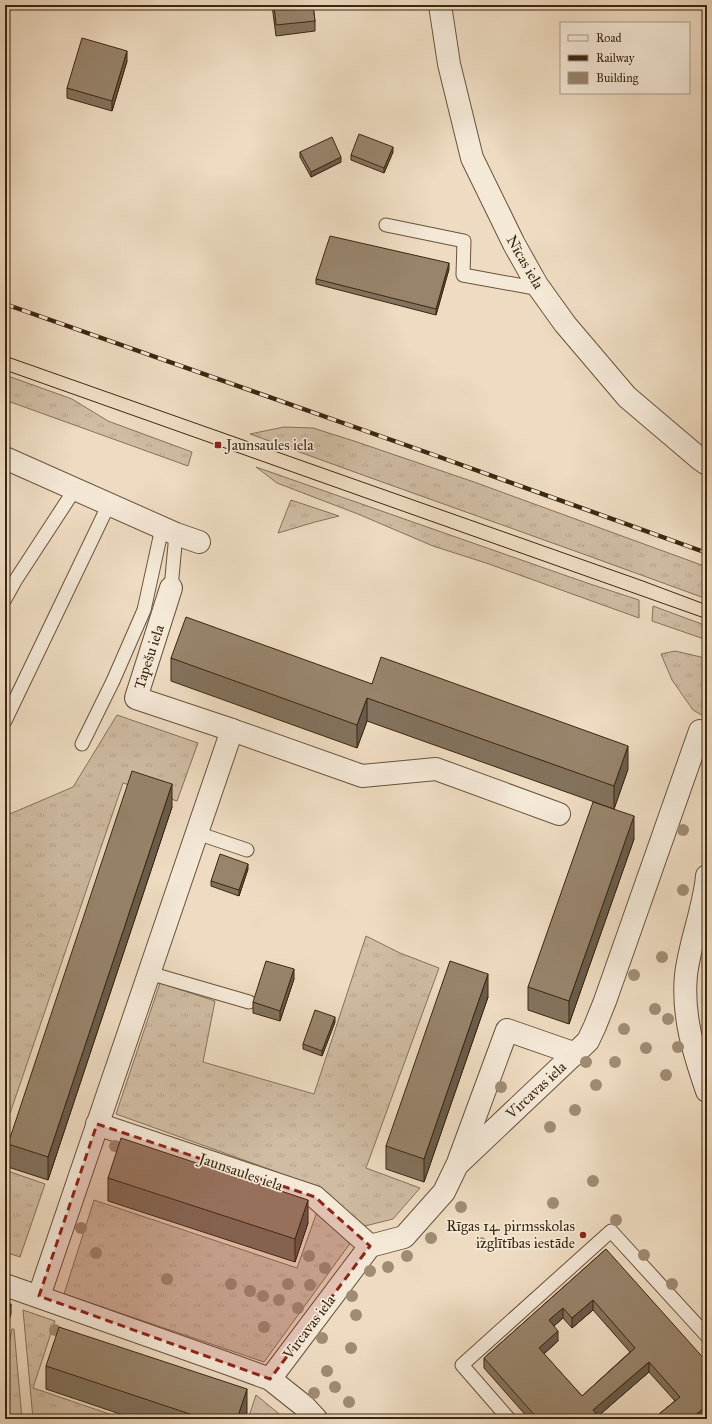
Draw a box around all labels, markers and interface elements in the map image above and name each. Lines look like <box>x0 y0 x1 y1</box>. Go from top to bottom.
legend <box>560 22 690 94</box>
text: Road <box>596 31 622 45</box>
text: Railway <box>596 51 635 65</box>
text: Building <box>596 71 639 86</box>
street label: Nīcas iela <box>502 232 548 293</box>
place label: Jaunsaules iela <box>224 436 314 455</box>
marker: Jaunsaules iela <box>213 440 223 450</box>
street label: Tapešu iela <box>130 622 168 692</box>
street label: Vircavas iela <box>502 1057 570 1123</box>
street label: Jaunsaules iela <box>194 1149 286 1196</box>
place label: Rīgas 14. pirmsskolas izglītības iestāde <box>446 1217 575 1252</box>
marker: Rīgas 14. pirmsskolas izglītības iestāde <box>578 1230 588 1240</box>
street label: Vircavas iela <box>278 1291 339 1363</box>

